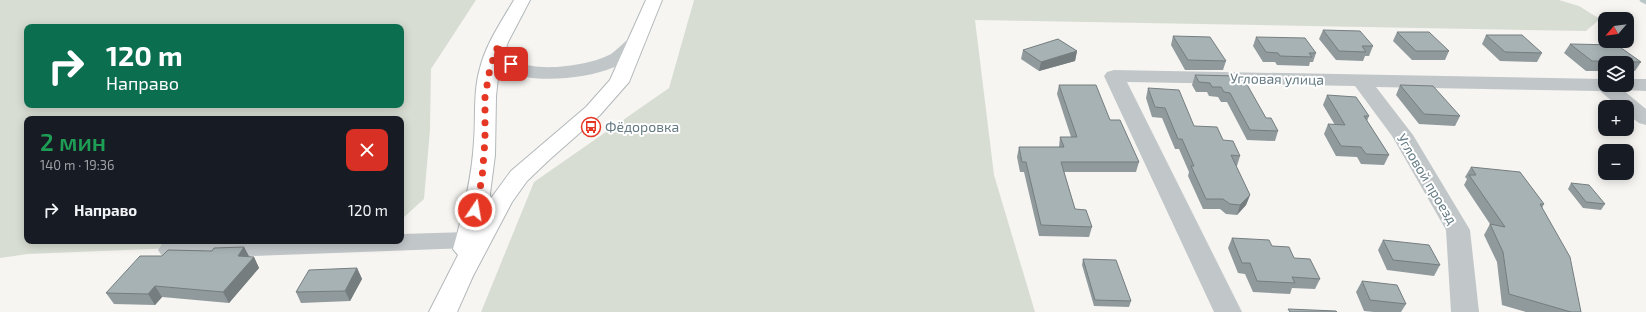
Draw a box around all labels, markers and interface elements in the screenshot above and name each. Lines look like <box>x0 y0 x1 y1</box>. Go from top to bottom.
north arrow <box>1598 12 1634 48</box>
map controls <box>1598 12 1634 180</box>
text: 120 m <box>106 38 183 72</box>
icon: right <box>40 40 92 92</box>
pin <box>494 47 528 81</box>
icon: arrive <box>500 53 522 75</box>
button: layers <box>1598 56 1634 92</box>
street label: Угловая улица <box>1230 69 1324 88</box>
text: Направо <box>106 72 179 94</box>
button: + <box>1598 100 1634 136</box>
bus stop icon: Фёдоровка <box>580 116 602 138</box>
place label: Фёдоровка <box>605 118 679 135</box>
text: 2 мин <box>40 127 106 156</box>
button: close <box>346 129 388 171</box>
street label: Угловой проезд <box>1394 130 1461 227</box>
button: − <box>1598 144 1634 180</box>
text: 140 m · 19:36 <box>40 157 115 173</box>
position arrow <box>454 189 496 231</box>
icon: right <box>40 199 62 221</box>
text: Направо <box>74 201 137 219</box>
text: 120 m <box>348 201 388 219</box>

